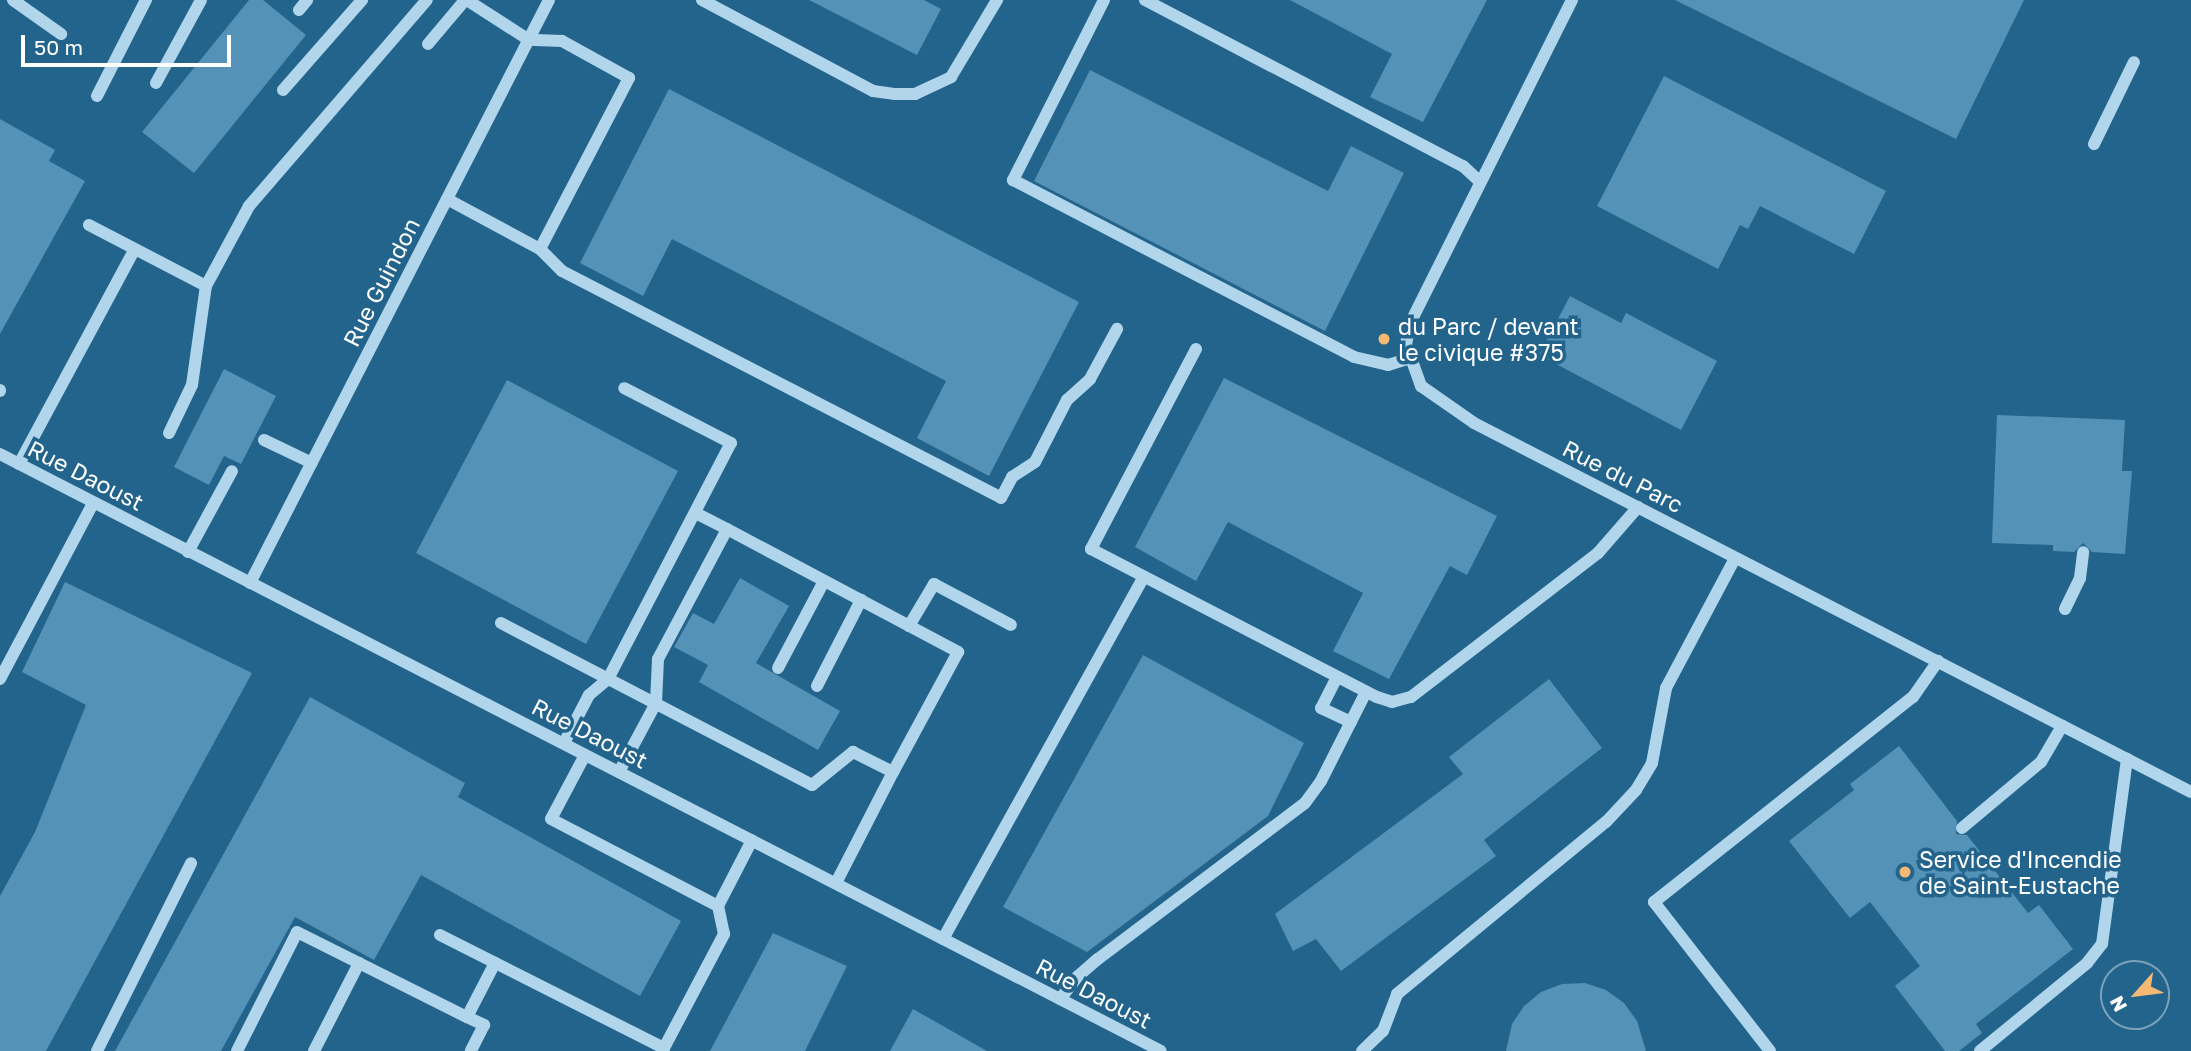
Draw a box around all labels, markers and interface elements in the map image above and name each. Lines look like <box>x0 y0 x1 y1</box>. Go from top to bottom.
scale bar <box>24 21 234 65</box>
text: 50 m <box>34 34 83 60</box>
street label: Rue Guindon <box>337 213 425 351</box>
place label: du Parc / devant le civique #375 <box>1398 312 1579 366</box>
marker: du Parc / devant le civique #375 <box>1376 331 1392 347</box>
street label: Rue Daoust <box>23 434 149 516</box>
street label: Rue du Parc <box>1558 434 1688 518</box>
street label: Rue Daoust <box>527 692 653 774</box>
place label: Service d'Incendie de Saint-Eustache <box>1919 845 2122 899</box>
marker: Service d'Incendie de Saint-Eustache <box>1897 864 1913 880</box>
street label: Rue Daoust <box>1031 952 1157 1034</box>
north arrow <box>2100 960 2170 1030</box>
text: N <box>2104 992 2131 1016</box>

